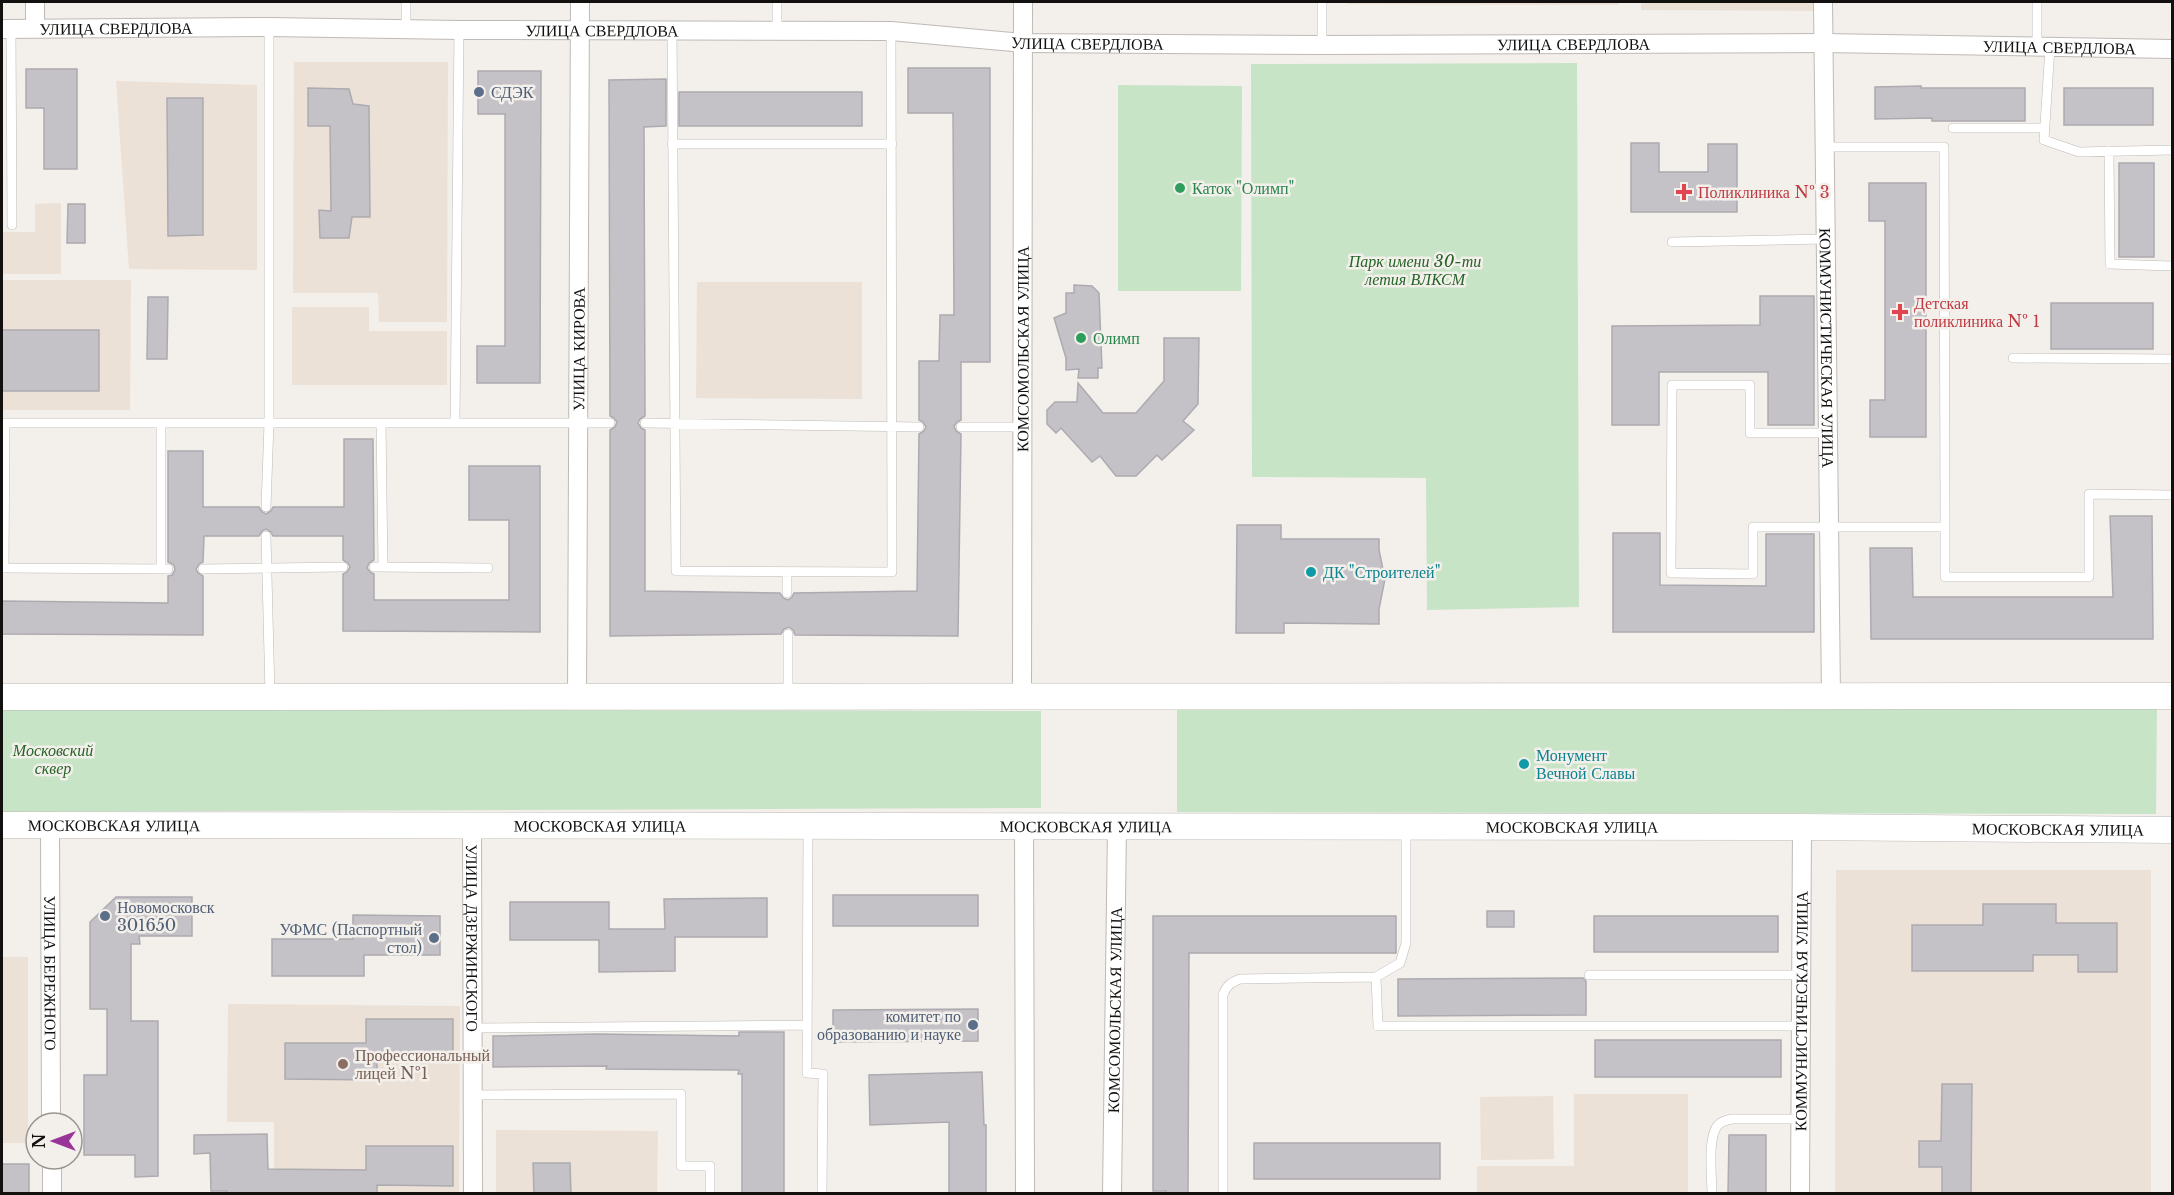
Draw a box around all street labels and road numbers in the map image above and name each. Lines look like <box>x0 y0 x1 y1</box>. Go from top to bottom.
street label: УЛИЦА СВЕРДЛОВА <box>39 18 193 39</box>
street label: УЛИЦА СВЕРДЛОВА <box>525 20 679 41</box>
street label: УЛИЦА СВЕРДЛОВА <box>1010 32 1164 54</box>
street label: УЛИЦА СВЕРДЛОВА <box>1497 34 1650 54</box>
street label: УЛИЦА СВЕРДЛОВА <box>1983 36 2137 58</box>
street label: КОММУНИСТИЧЕСКАЯ УЛИЦА <box>1816 228 1838 469</box>
street label: КОМСОМОЛЬСКАЯ УЛИЦА <box>1012 245 1033 452</box>
street label: УЛИЦА КИРОВА <box>568 287 589 411</box>
street label: МОСКОВСКАЯ УЛИЦА <box>28 815 201 835</box>
street label: МОСКОВСКАЯ УЛИЦА <box>514 816 687 836</box>
street label: МОСКОВСКАЯ УЛИЦА <box>1000 816 1173 836</box>
street label: МОСКОВСКАЯ УЛИЦА <box>1486 817 1659 837</box>
street label: МОСКОВСКАЯ УЛИЦА <box>1972 818 2145 840</box>
street label: УЛИЦА ДЗЕРЖИНСКОГО <box>462 844 483 1032</box>
street label: КОММУНИСТИЧЕСКАЯ УЛИЦА <box>1790 890 1812 1131</box>
street label: УЛИЦА БЕРЕЖНОГО <box>40 895 61 1051</box>
street label: КОМСОМОЛЬСКАЯ УЛИЦА <box>1103 906 1126 1113</box>

